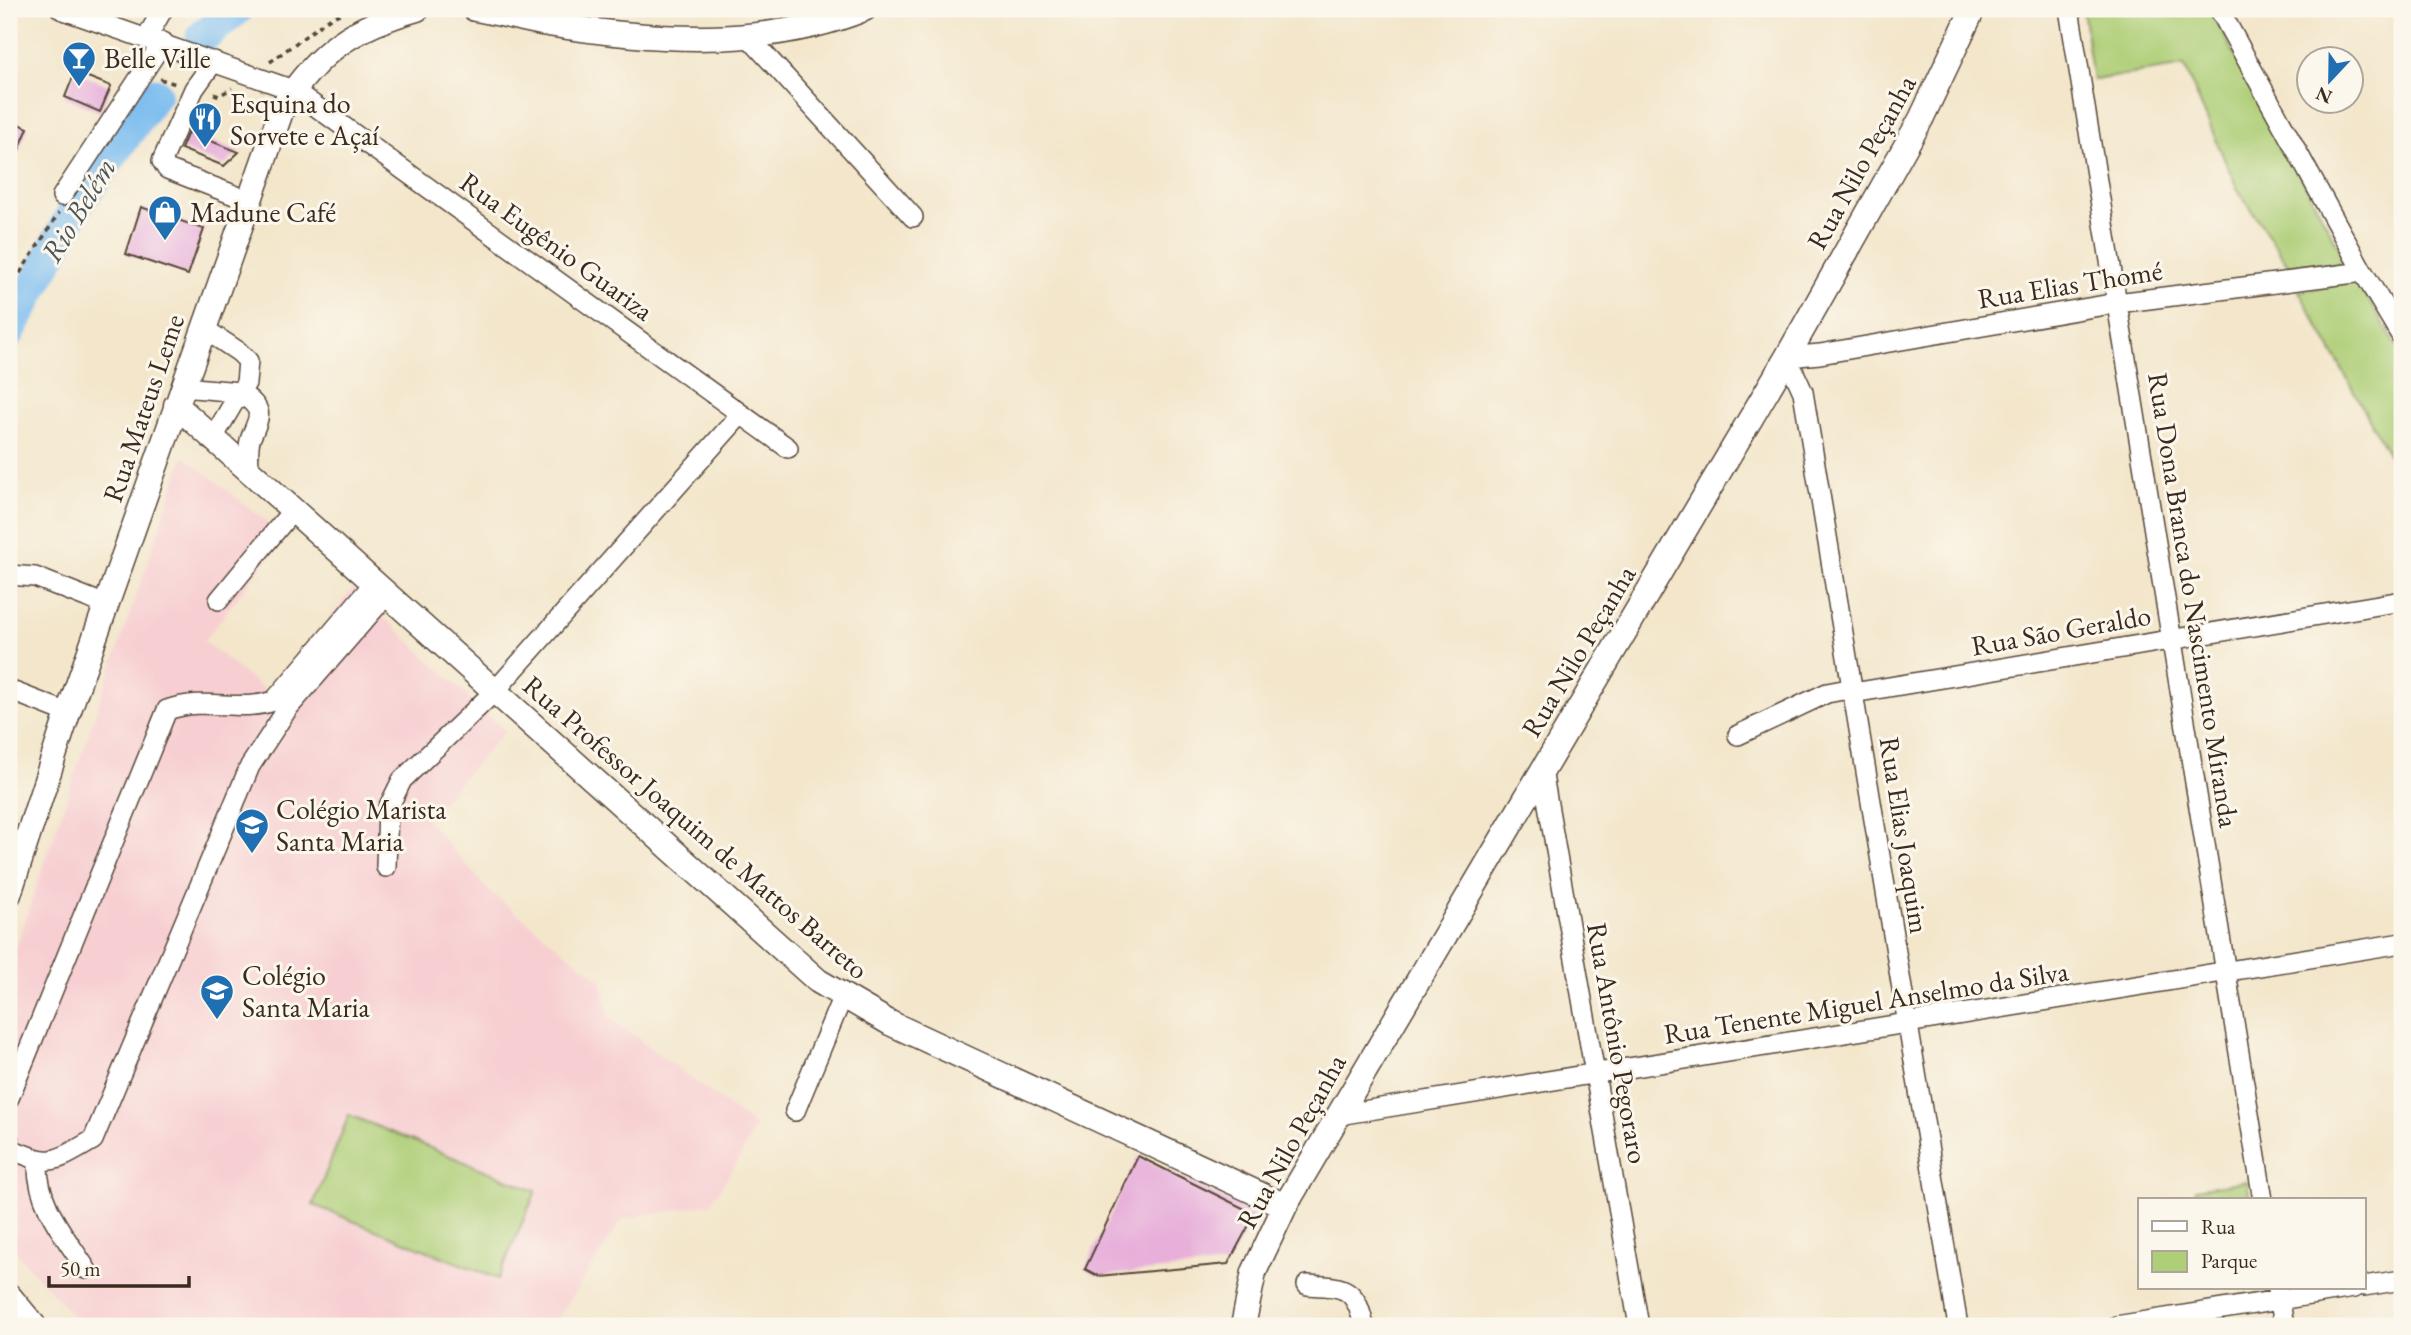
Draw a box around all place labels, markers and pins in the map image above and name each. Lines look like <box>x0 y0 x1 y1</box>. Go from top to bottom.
bar icon: Belle Ville <box>60 39 98 88</box>
place label: Belle Ville <box>104 40 211 76</box>
place label: Esquina do Sorvete e Açaí <box>230 85 379 153</box>
restaurant icon: Esquina do Sorvete e Açaí <box>186 100 224 149</box>
shop icon: Madune Café <box>146 193 184 242</box>
place label: Madune Café <box>190 194 336 230</box>
place label: Colégio Marista Santa Maria <box>276 791 447 859</box>
school or university icon: Colégio Marista Santa Maria <box>233 806 271 855</box>
place label: Colégio Santa Maria <box>242 957 371 1025</box>
school or university icon: Colégio Santa Maria <box>198 972 236 1021</box>

